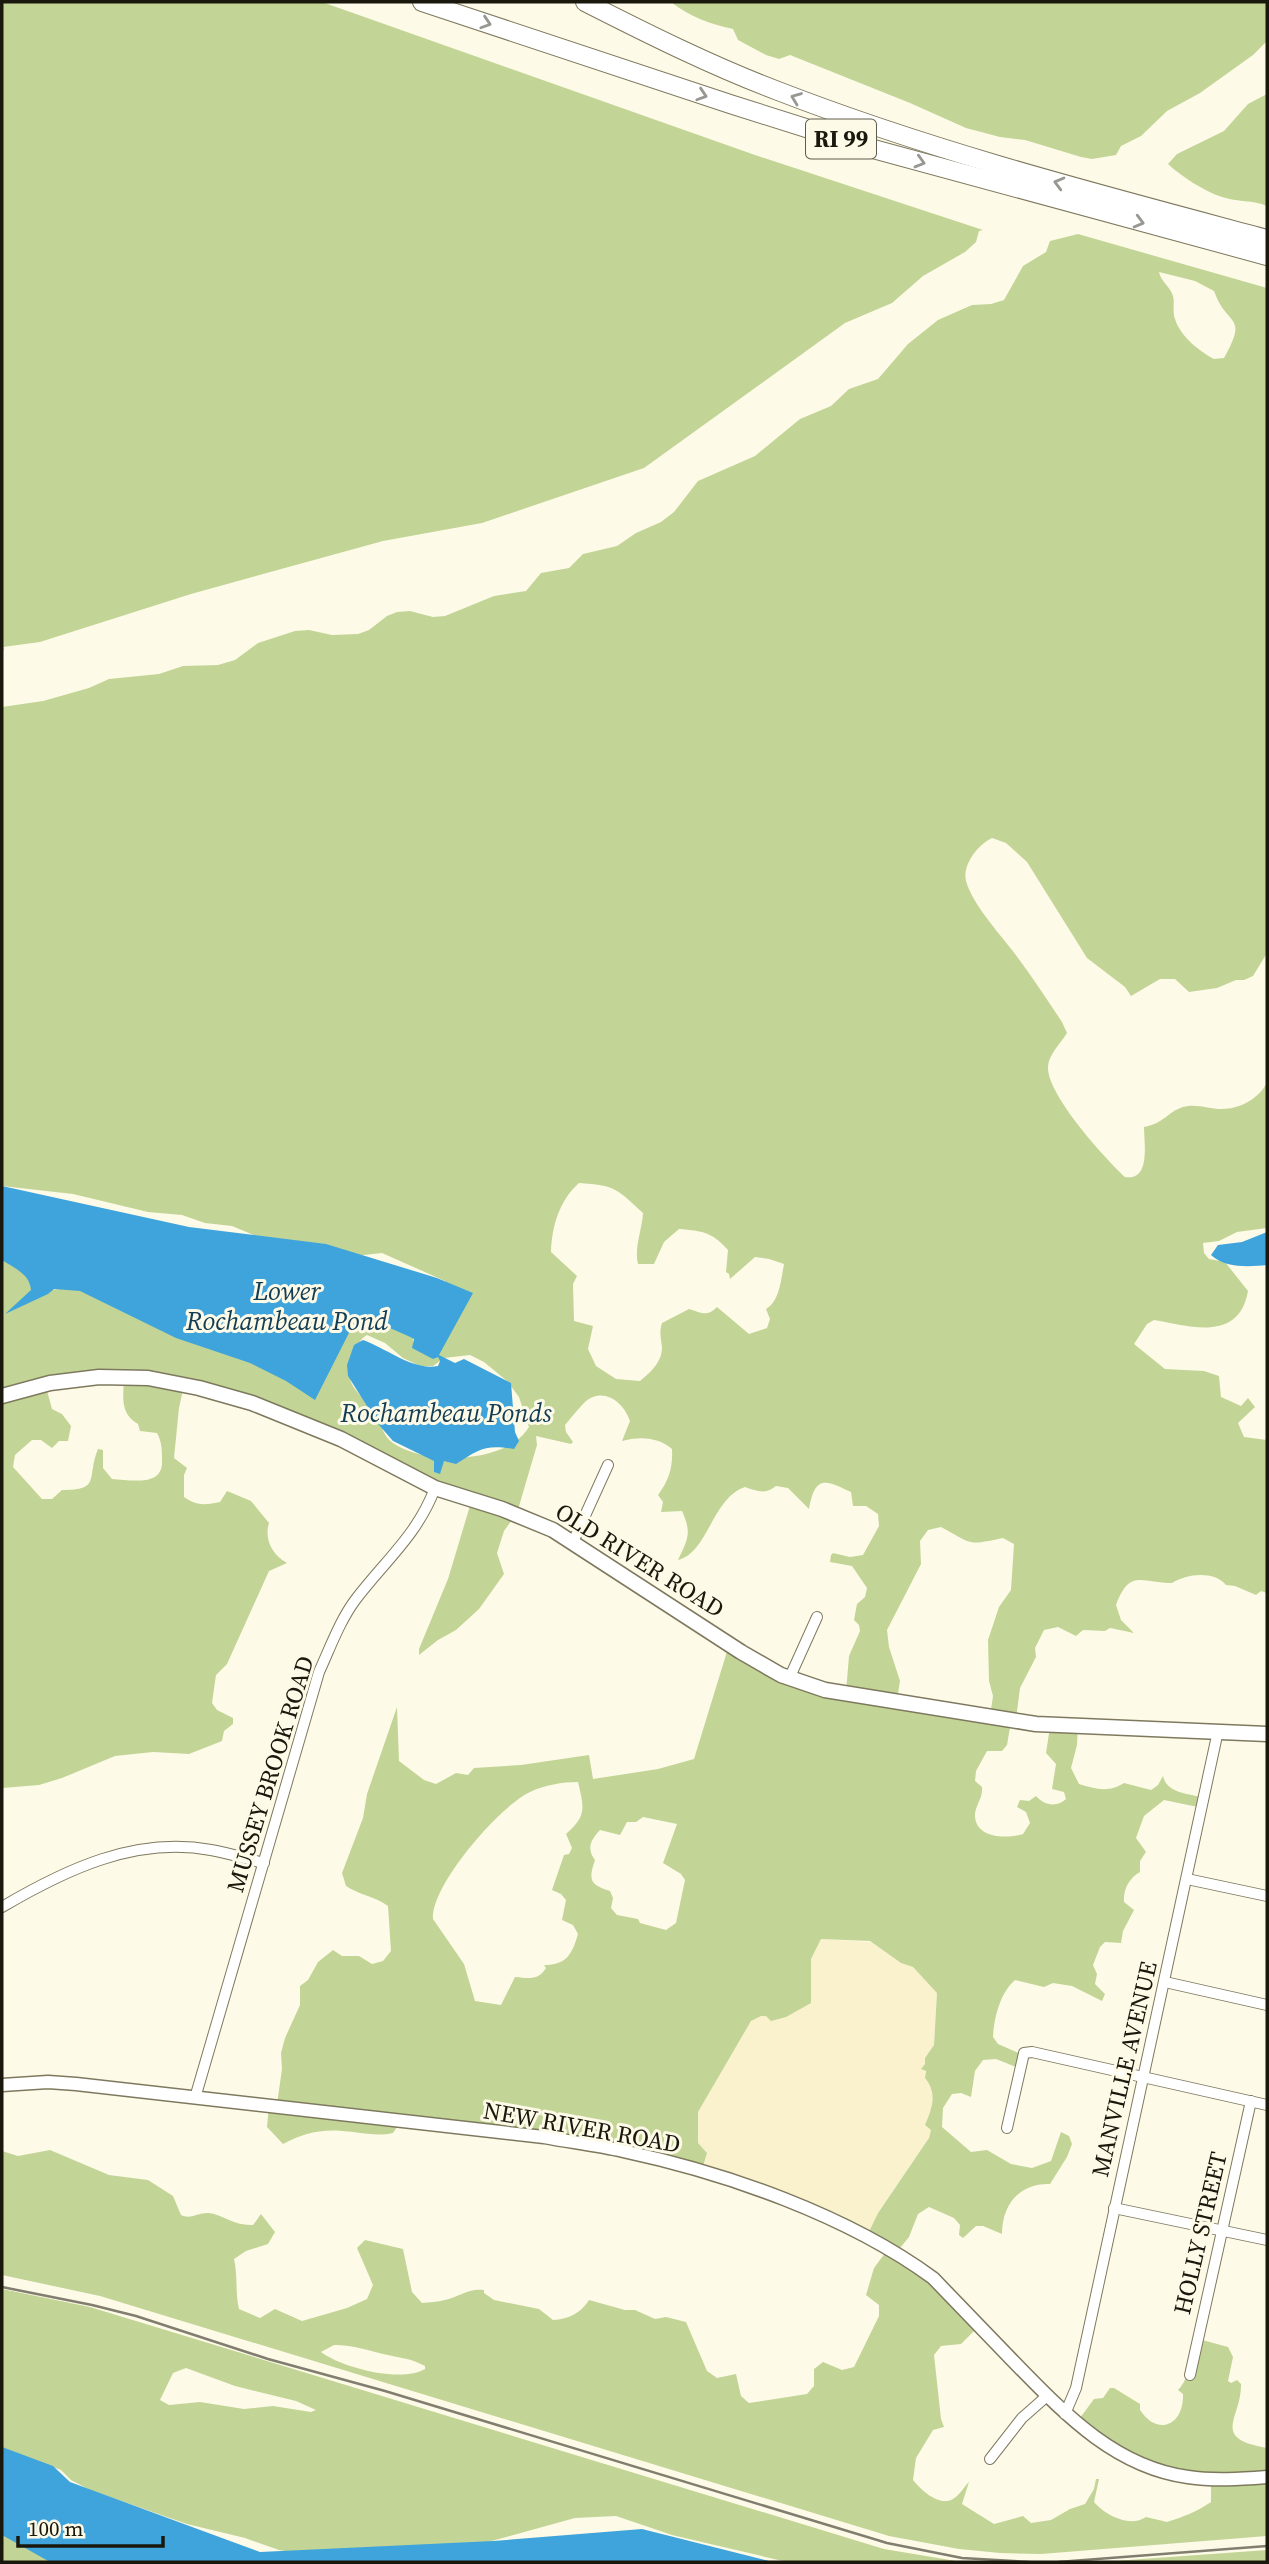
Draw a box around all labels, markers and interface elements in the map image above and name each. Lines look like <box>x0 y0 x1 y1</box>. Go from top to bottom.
one-way arrow <box>480 15 492 30</box>
one-way arrow <box>695 87 708 101</box>
one-way arrow <box>791 93 803 107</box>
road number: RI 99 <box>806 120 876 158</box>
one-way arrow <box>913 154 925 168</box>
one-way arrow <box>1054 177 1066 191</box>
one-way arrow <box>1133 214 1145 228</box>
water label: Lower Rochambeau Pond <box>185 1273 388 1339</box>
water label: Rochambeau Ponds <box>339 1395 552 1431</box>
street label: OLD RIVER ROAD <box>549 1495 731 1625</box>
street label: MUSSEY BROOK ROAD <box>218 1652 322 1896</box>
street label: MANVILLE AVENUE <box>1083 1958 1165 2180</box>
street label: NEW RIVER ROAD <box>481 2093 683 2161</box>
street label: HOLLY STREET <box>1165 2148 1235 2318</box>
scale bar <box>18 2504 163 2548</box>
text: 100 m <box>28 2514 83 2543</box>

